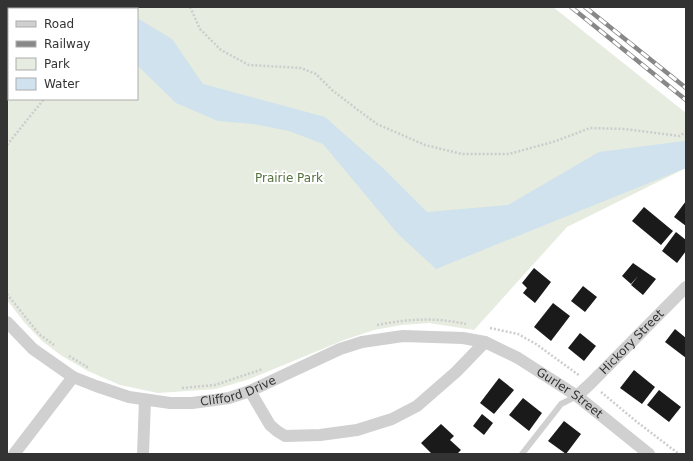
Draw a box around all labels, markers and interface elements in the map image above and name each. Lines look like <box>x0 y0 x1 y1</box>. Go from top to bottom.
legend <box>8 8 138 100</box>
text: Road <box>44 17 74 31</box>
text: Railway <box>44 37 90 51</box>
text: Park <box>44 57 70 71</box>
text: Water <box>44 77 80 91</box>
park label: Prairie Park <box>255 171 323 185</box>
street label: Hickory Street <box>597 306 667 377</box>
street label: Gurler Street <box>534 365 606 421</box>
street label: Clifford Drive <box>199 373 278 409</box>

